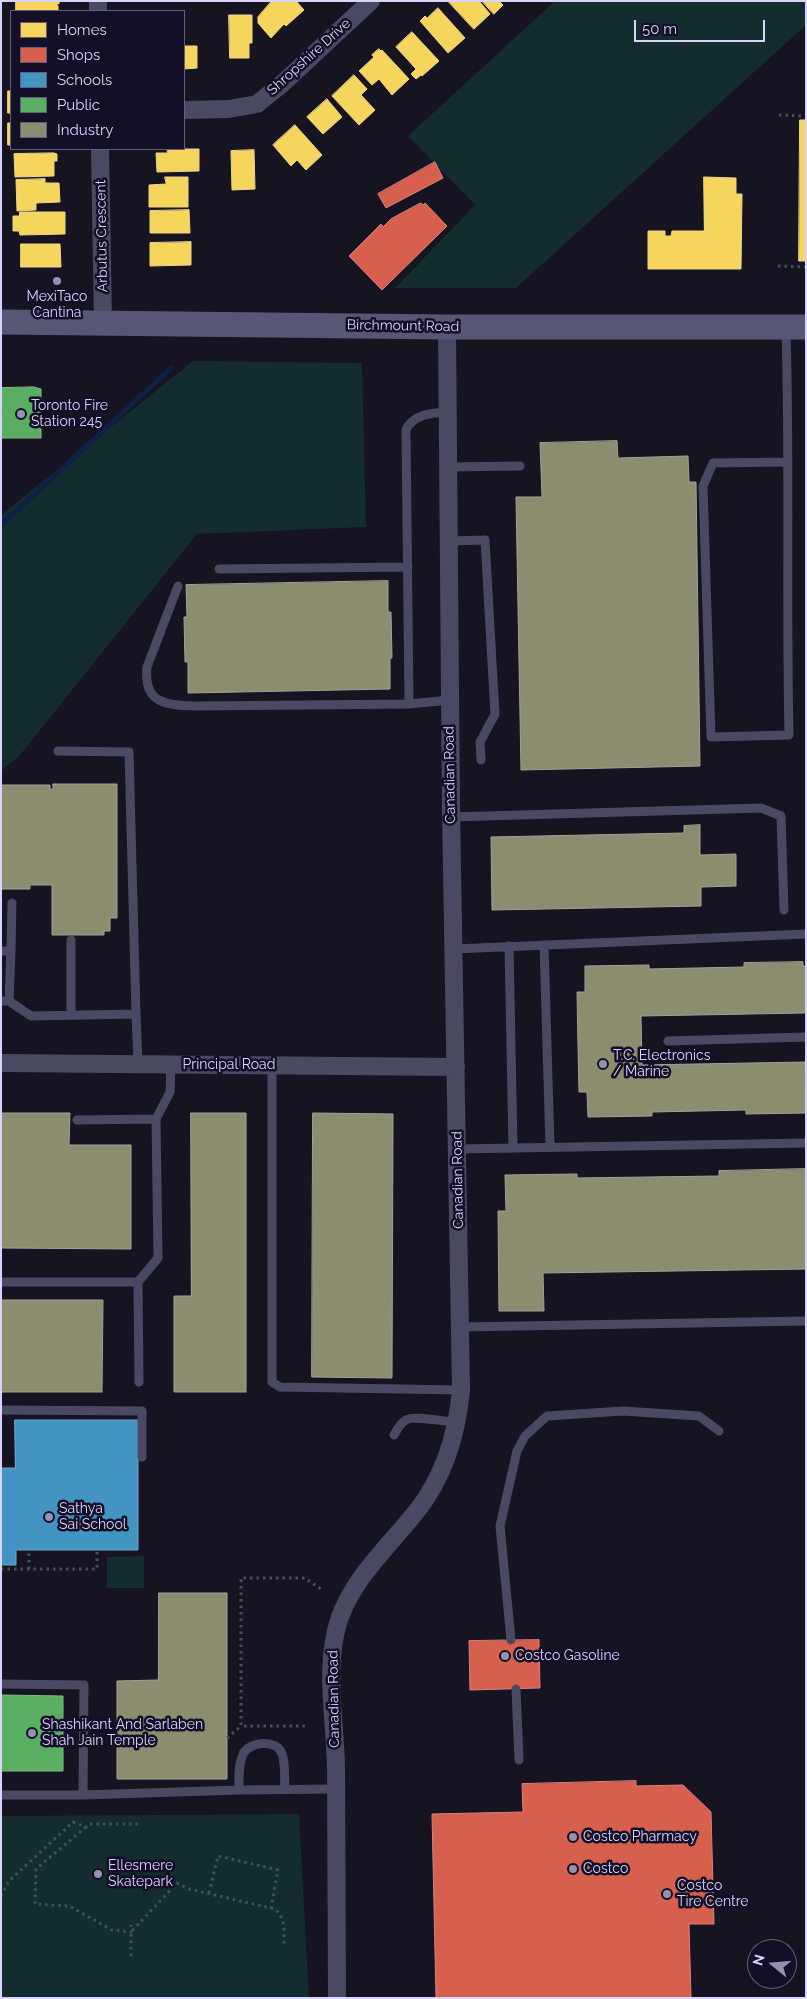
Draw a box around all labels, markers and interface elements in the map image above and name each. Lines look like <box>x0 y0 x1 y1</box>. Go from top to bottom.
legend <box>10 10 185 150</box>
scale bar <box>637 10 768 42</box>
street label: Shropshire Drive <box>264 15 354 99</box>
text: 50 m <box>642 20 677 38</box>
text: Homes <box>57 21 107 39</box>
text: Shops <box>57 46 100 64</box>
text: Schools <box>57 71 112 89</box>
text: Public <box>57 96 100 114</box>
text: Industry <box>57 121 113 139</box>
street label: Arbutus Crescent <box>93 180 111 292</box>
marker: MexiTaco Cantina <box>51 275 63 287</box>
place label: MexiTaco Cantina <box>27 289 87 322</box>
street label: Birchmount Road <box>347 317 459 335</box>
place label: Toronto Fire Station 245 <box>31 398 108 431</box>
marker: Toronto Fire Station 245 <box>15 408 27 420</box>
street label: Canadian Road <box>441 726 459 824</box>
place label: T.C. Electronics / Marine <box>613 1048 710 1080</box>
street label: Principal Road <box>183 1057 275 1073</box>
marker: T.C. Electronics / Marine <box>597 1058 609 1070</box>
street label: Canadian Road <box>449 1131 467 1229</box>
place label: Sathya Sai School <box>59 1501 127 1534</box>
marker: Sathya Sai School <box>43 1511 55 1523</box>
place label: Costco Gasoline <box>515 1648 620 1664</box>
street label: Canadian Road <box>325 1650 343 1748</box>
marker: Costco Gasoline <box>499 1650 511 1662</box>
place label: Shashikant And Sarlaben Shah Jain Temple <box>42 1717 203 1750</box>
marker: Shashikant And Sarlaben Shah Jain Temple <box>26 1727 38 1739</box>
place label: Costco Pharmacy <box>583 1829 697 1845</box>
marker: Costco Pharmacy <box>567 1831 579 1843</box>
place label: Ellesmere Skatepark <box>108 1858 173 1890</box>
place label: Costco <box>583 1861 628 1877</box>
marker: Costco <box>567 1863 579 1875</box>
marker: Ellesmere Skatepark <box>92 1868 104 1880</box>
place label: Costco Tire Centre <box>677 1878 749 1910</box>
marker: Costco Tire Centre <box>661 1888 673 1900</box>
north arrow <box>747 1939 797 1989</box>
text: N <box>749 1952 768 1967</box>

